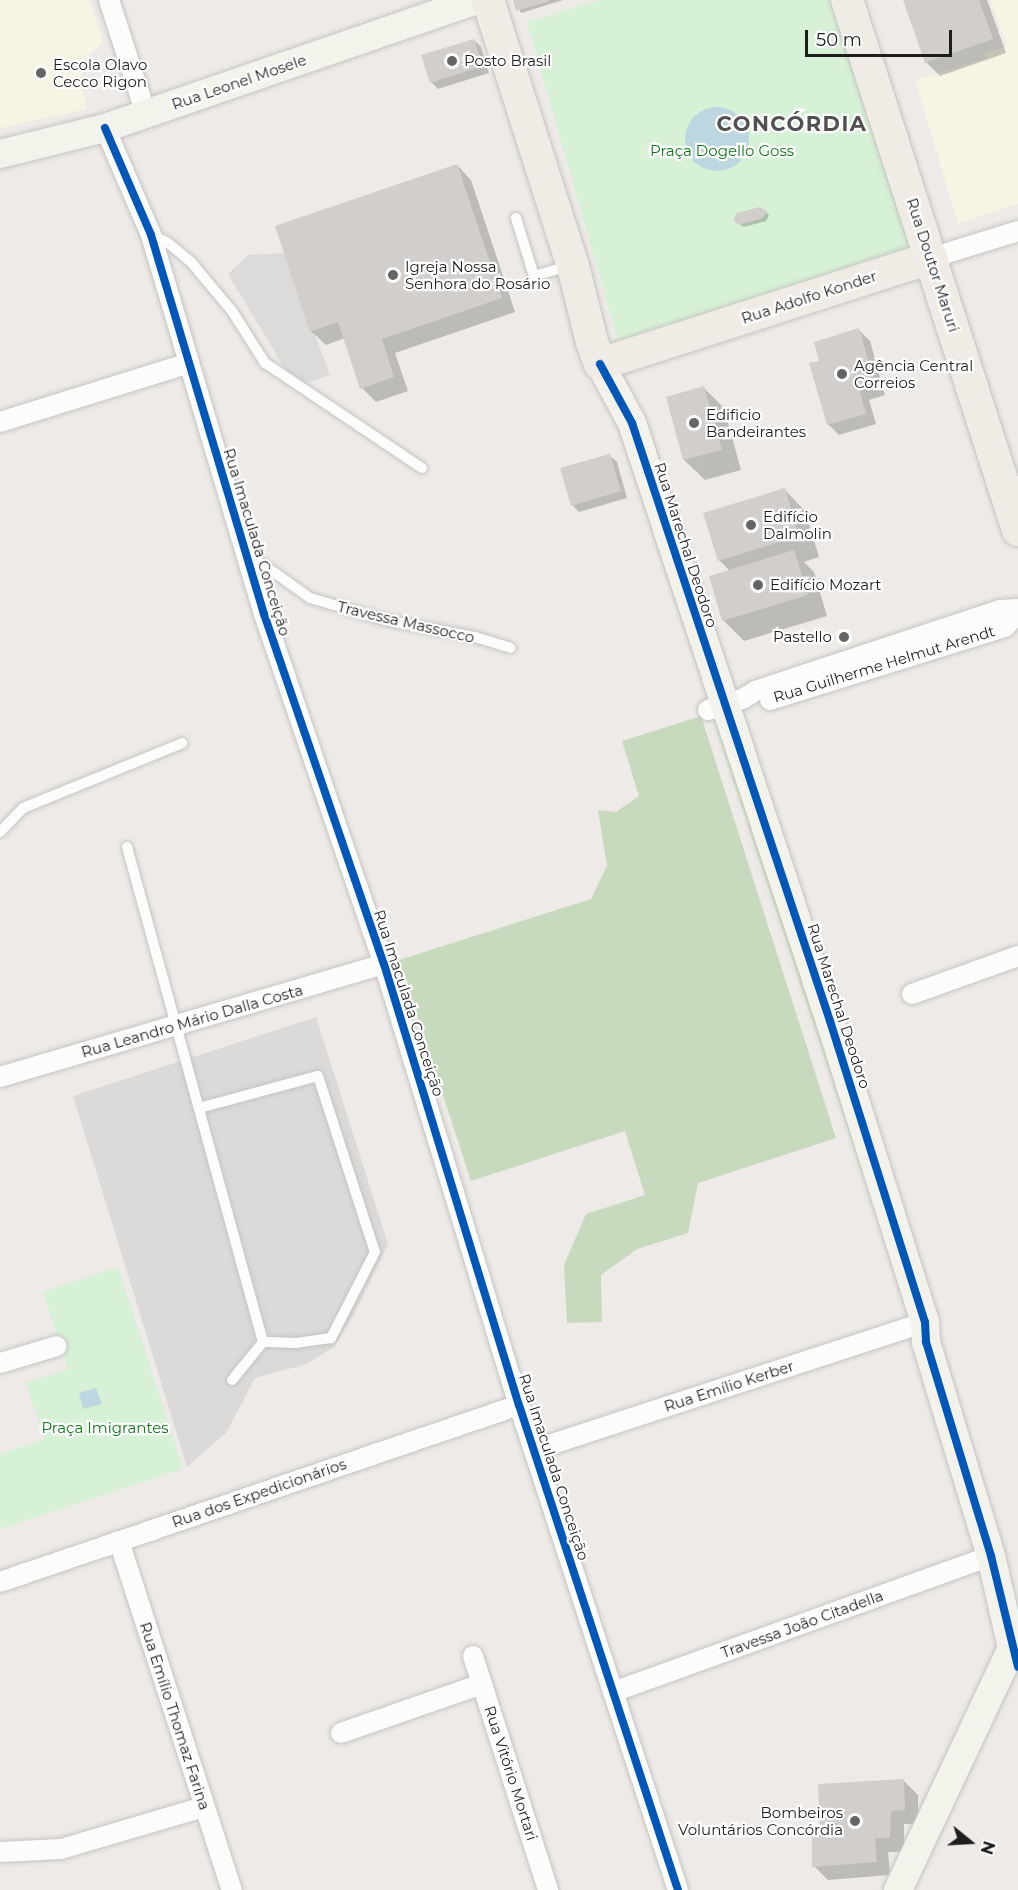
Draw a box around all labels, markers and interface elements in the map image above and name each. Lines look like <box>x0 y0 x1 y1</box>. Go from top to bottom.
scale bar <box>808 18 955 56</box>
text: 50 m <box>816 29 862 51</box>
street label: Rua Leonel Mosele <box>169 50 309 114</box>
place label: Posto Brasil <box>464 52 551 70</box>
marker: Posto Brasil <box>445 54 459 68</box>
place label: Escola Olavo Cecco Rigon <box>53 55 147 90</box>
marker: Escola Olavo Cecco Rigon <box>34 66 48 80</box>
district label: CONCÓRDIA <box>717 111 867 137</box>
park label: Praça Dogello Goss <box>650 142 794 160</box>
street label: Rua Doutor Maruri <box>903 196 963 334</box>
place label: Igreja Nossa Senhora do Rosário <box>405 257 550 292</box>
street label: Rua Adolfo Konder <box>739 267 879 327</box>
marker: Igreja Nossa Senhora do Rosário <box>386 268 400 282</box>
place label: Agência Central Correios <box>854 356 973 391</box>
marker: Agência Central Correios <box>835 367 849 381</box>
place label: Edificio Bandeirantes <box>706 405 806 440</box>
marker: Edificio Bandeirantes <box>687 416 701 430</box>
street label: Rua Imaculada Conceição <box>220 446 294 638</box>
street label: Rua Marechal Deodoro <box>651 460 721 630</box>
place label: Edifício Dalmolin <box>763 507 832 542</box>
marker: Edifício Dalmolin <box>744 518 758 532</box>
place label: Edifício Mozart <box>770 576 881 594</box>
marker: Edifício Mozart <box>751 578 765 592</box>
street label: Travessa Massocco <box>336 597 476 647</box>
street label: Rua Guilherme Helmut Arendt <box>771 622 997 706</box>
place label: Pastello <box>773 628 832 646</box>
marker: Pastello <box>837 630 851 644</box>
street label: Rua Imaculada Conceição <box>370 907 448 1099</box>
street label: Rua Marechal Deodoro <box>804 921 874 1091</box>
street label: Rua Leandro Mário Dalla Costa <box>79 981 305 1061</box>
street label: Rua Emílio Kerber <box>662 1356 796 1416</box>
street label: Rua Imaculada Conceição <box>515 1371 593 1563</box>
park label: Praça Imigrantes <box>41 1419 169 1437</box>
street label: Rua dos Expedicionários <box>169 1455 349 1531</box>
street label: Travessa João Citadella <box>718 1586 886 1662</box>
street label: Rua Emílio Thomaz Farina <box>136 1620 214 1812</box>
street label: Rua Vitório Mortari <box>481 1703 541 1843</box>
place label: Bombeiros Voluntários Concórdia <box>678 1803 843 1838</box>
north arrow <box>940 1812 1000 1872</box>
marker: Bombeiros Voluntários Concórdia <box>848 1814 862 1828</box>
text: N <box>977 1839 999 1857</box>

